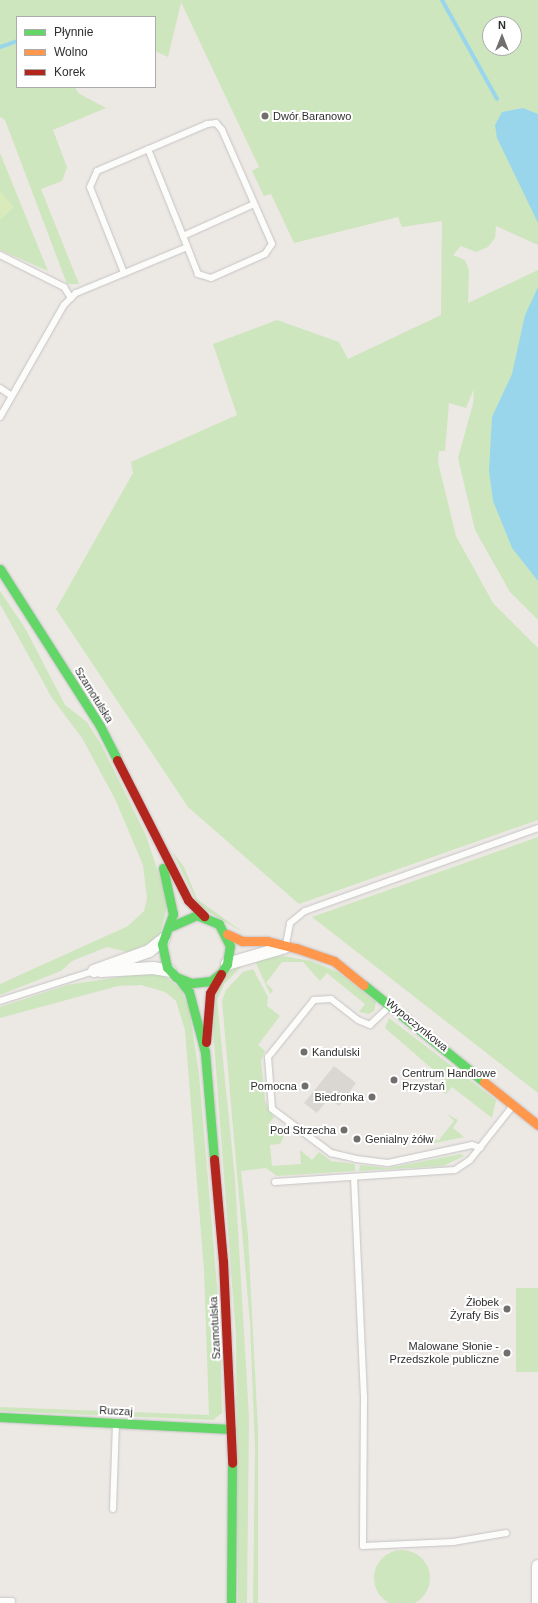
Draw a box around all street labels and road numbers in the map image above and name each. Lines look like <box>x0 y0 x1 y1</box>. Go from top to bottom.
street label: Szamotulska <box>72 665 116 725</box>
street label: Wypoczynkowa <box>383 996 451 1054</box>
street label: Szamotulska <box>207 1296 223 1360</box>
street label: Ruczaj <box>99 1404 133 1418</box>

